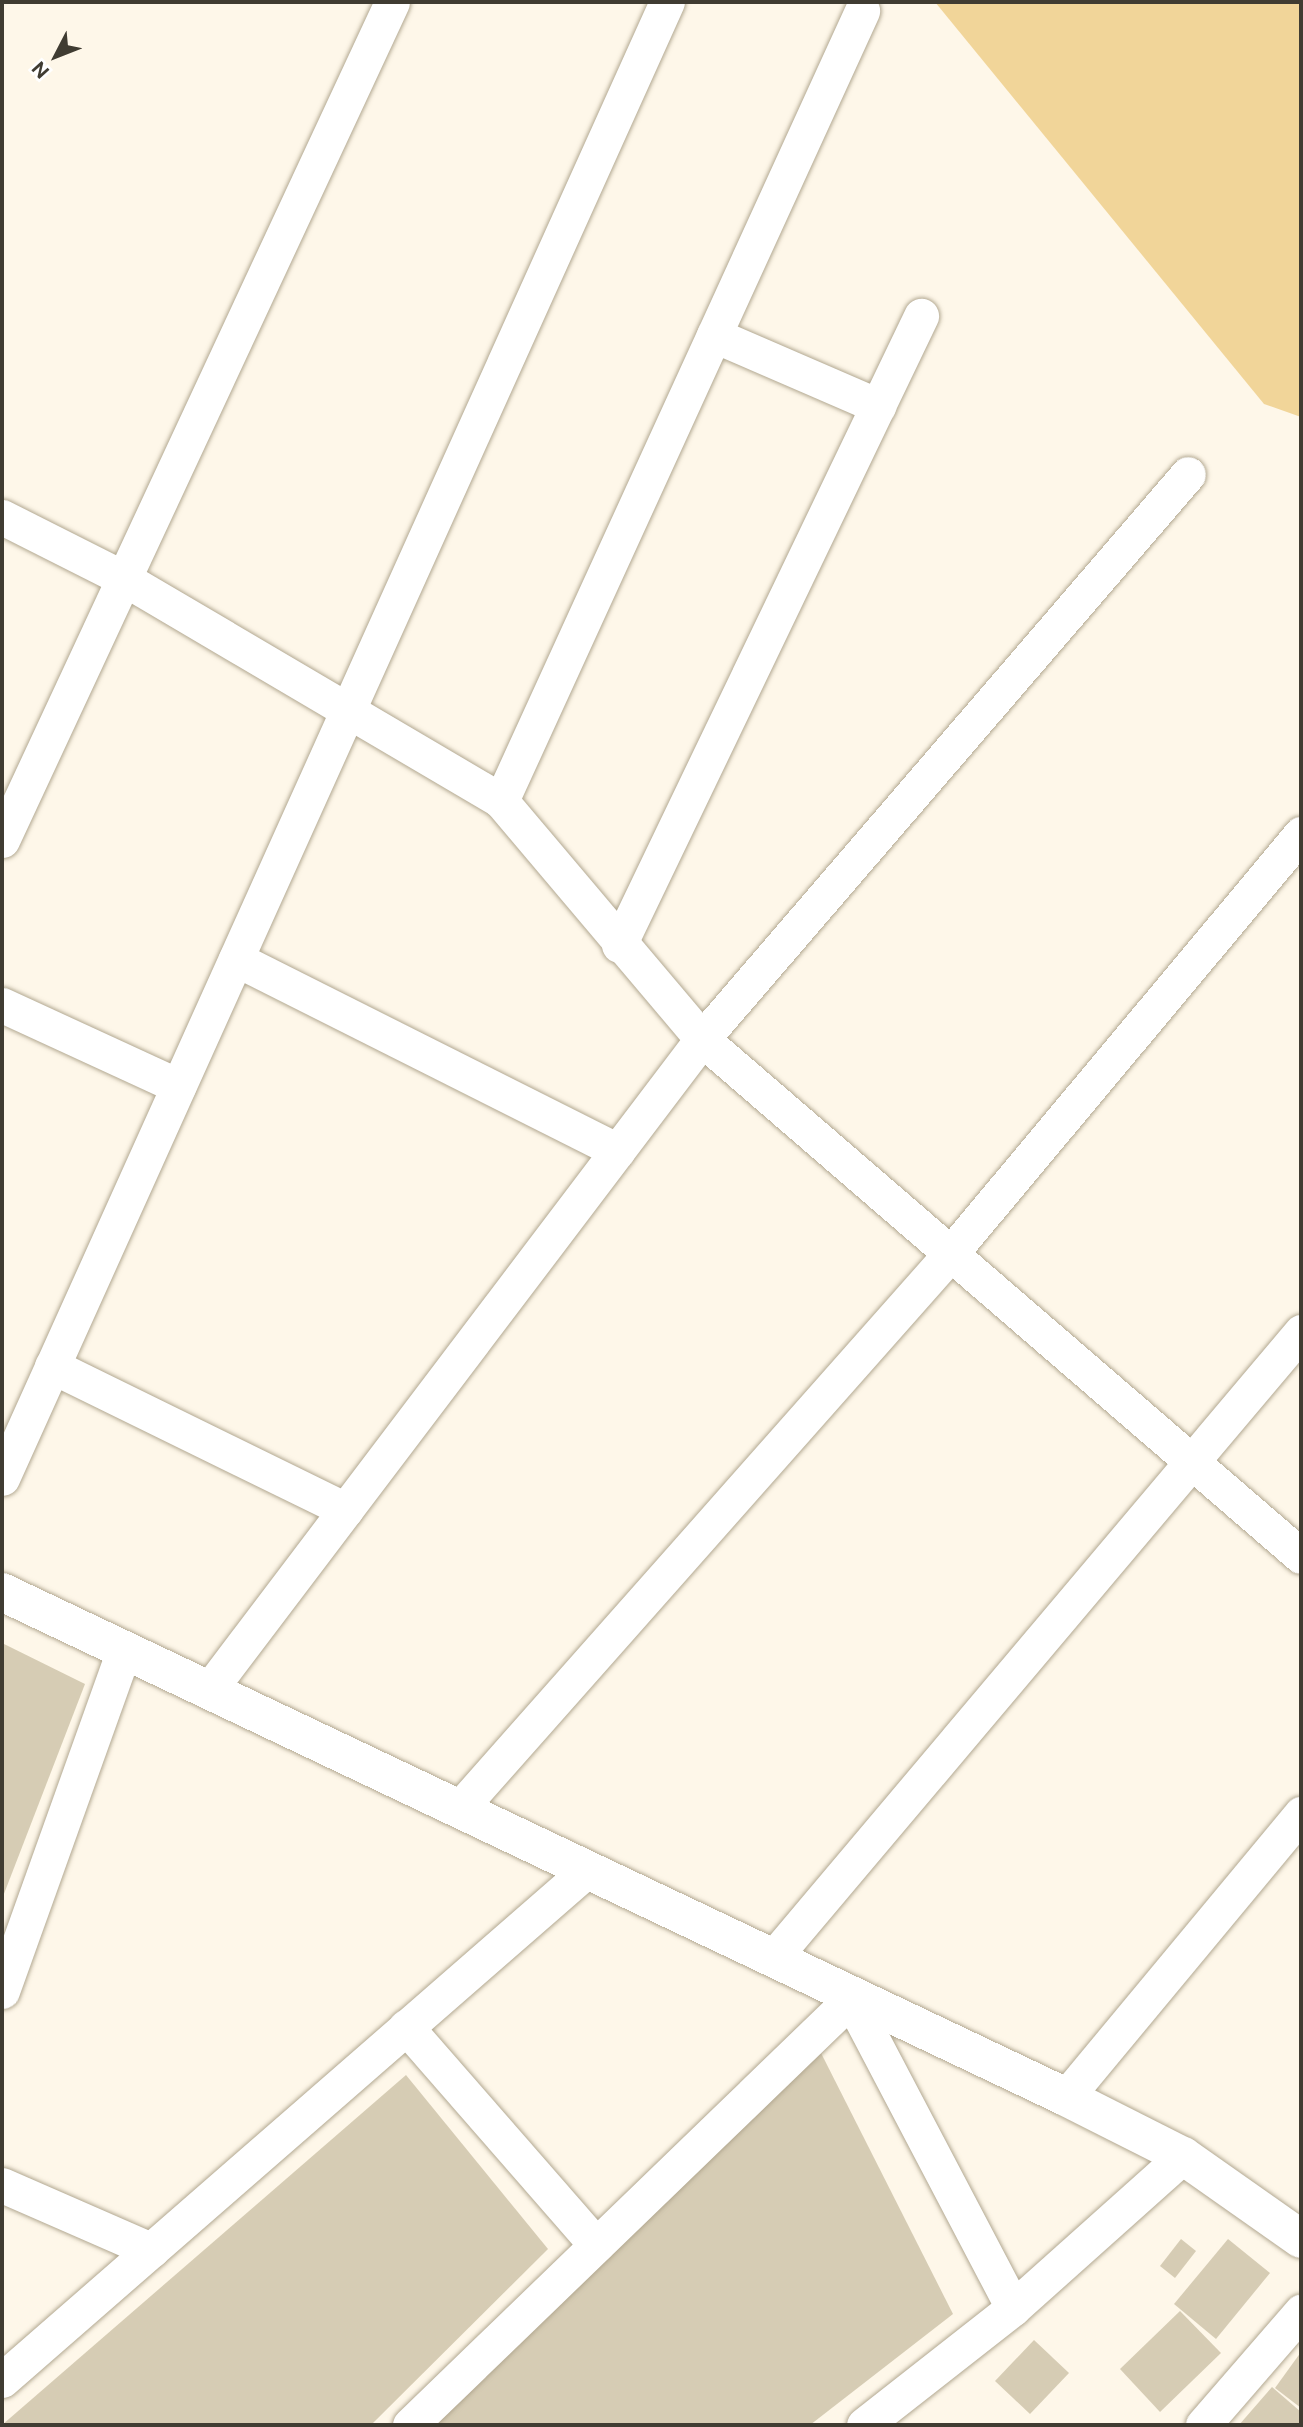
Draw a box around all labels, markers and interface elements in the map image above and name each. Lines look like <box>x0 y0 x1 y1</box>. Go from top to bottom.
north arrow <box>21 21 91 91</box>
text: N <box>27 57 54 83</box>

